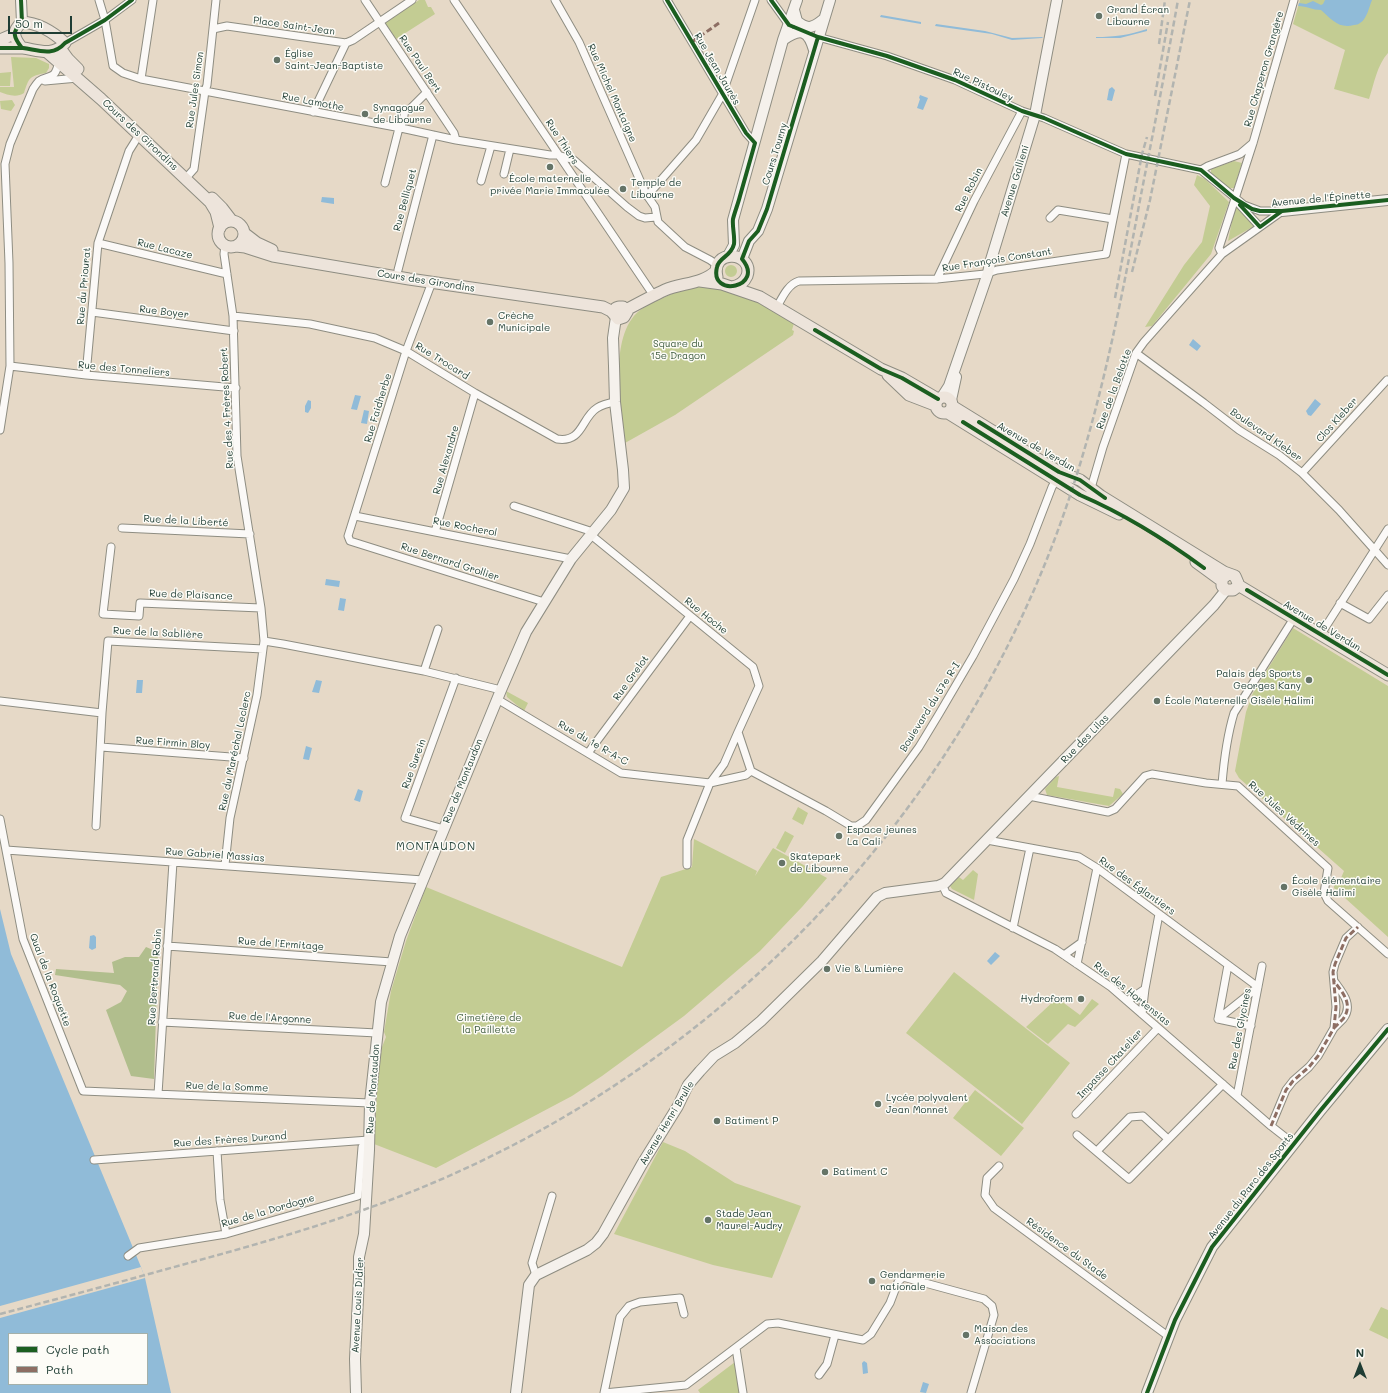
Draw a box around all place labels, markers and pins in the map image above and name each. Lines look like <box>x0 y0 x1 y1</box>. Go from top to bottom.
place label: Grand Écran Libourne <box>1107 4 1169 28</box>
marker: Grand Écran Libourne <box>1094 11 1104 21</box>
place label: Église Saint-Jean-Baptiste <box>285 48 383 72</box>
marker: Église Saint-Jean-Baptiste <box>272 55 282 65</box>
place label: Synagogue de Libourne <box>373 102 432 126</box>
marker: Synagogue de Libourne <box>360 109 370 119</box>
marker: École maternelle privée Marie Immaculée <box>545 162 555 172</box>
place label: École maternelle privée Marie Immaculée <box>490 173 610 196</box>
place label: Temple de Libourne <box>631 177 681 200</box>
marker: Temple de Libourne <box>618 184 628 194</box>
place label: Crèche Municipale <box>498 310 550 334</box>
marker: Crèche Municipale <box>485 317 495 327</box>
place label: Palais des Sports Georges Kany <box>1216 668 1301 692</box>
marker: Palais des Sports Georges Kany <box>1304 675 1314 685</box>
place label: École Maternelle Gisèle Halimi <box>1165 695 1314 707</box>
marker: École Maternelle Gisèle Halimi <box>1152 696 1162 706</box>
place label: Espace jeunes La Cali <box>847 824 917 848</box>
marker: Espace jeunes La Cali <box>834 831 844 841</box>
place label: Skatepark de Libourne <box>790 851 849 874</box>
marker: Skatepark de Libourne <box>777 858 787 868</box>
place label: École élémentaire Gisèle Halimi <box>1292 875 1381 898</box>
marker: École élémentaire Gisèle Halimi <box>1279 882 1289 892</box>
place label: Vie & Lumière <box>835 963 903 975</box>
marker: Vie & Lumière <box>822 964 832 974</box>
place label: Hydroform <box>1021 993 1073 1005</box>
marker: Hydroform <box>1076 994 1086 1004</box>
place label: Lycée polyvalent Jean Monnet <box>886 1092 968 1116</box>
marker: Lycée polyvalent Jean Monnet <box>873 1099 883 1109</box>
place label: Batiment P <box>725 1115 778 1127</box>
marker: Batiment P <box>712 1116 722 1126</box>
place label: Batiment C <box>833 1166 887 1178</box>
marker: Batiment C <box>820 1167 830 1177</box>
place label: Stade Jean Maurel-Audry <box>716 1208 783 1232</box>
marker: Stade Jean Maurel-Audry <box>703 1215 713 1225</box>
place label: Gendarmerie nationale <box>880 1269 945 1292</box>
marker: Gendarmerie nationale <box>867 1276 877 1286</box>
place label: Maison des Associations <box>974 1323 1036 1346</box>
marker: Maison des Associations <box>961 1330 971 1340</box>

